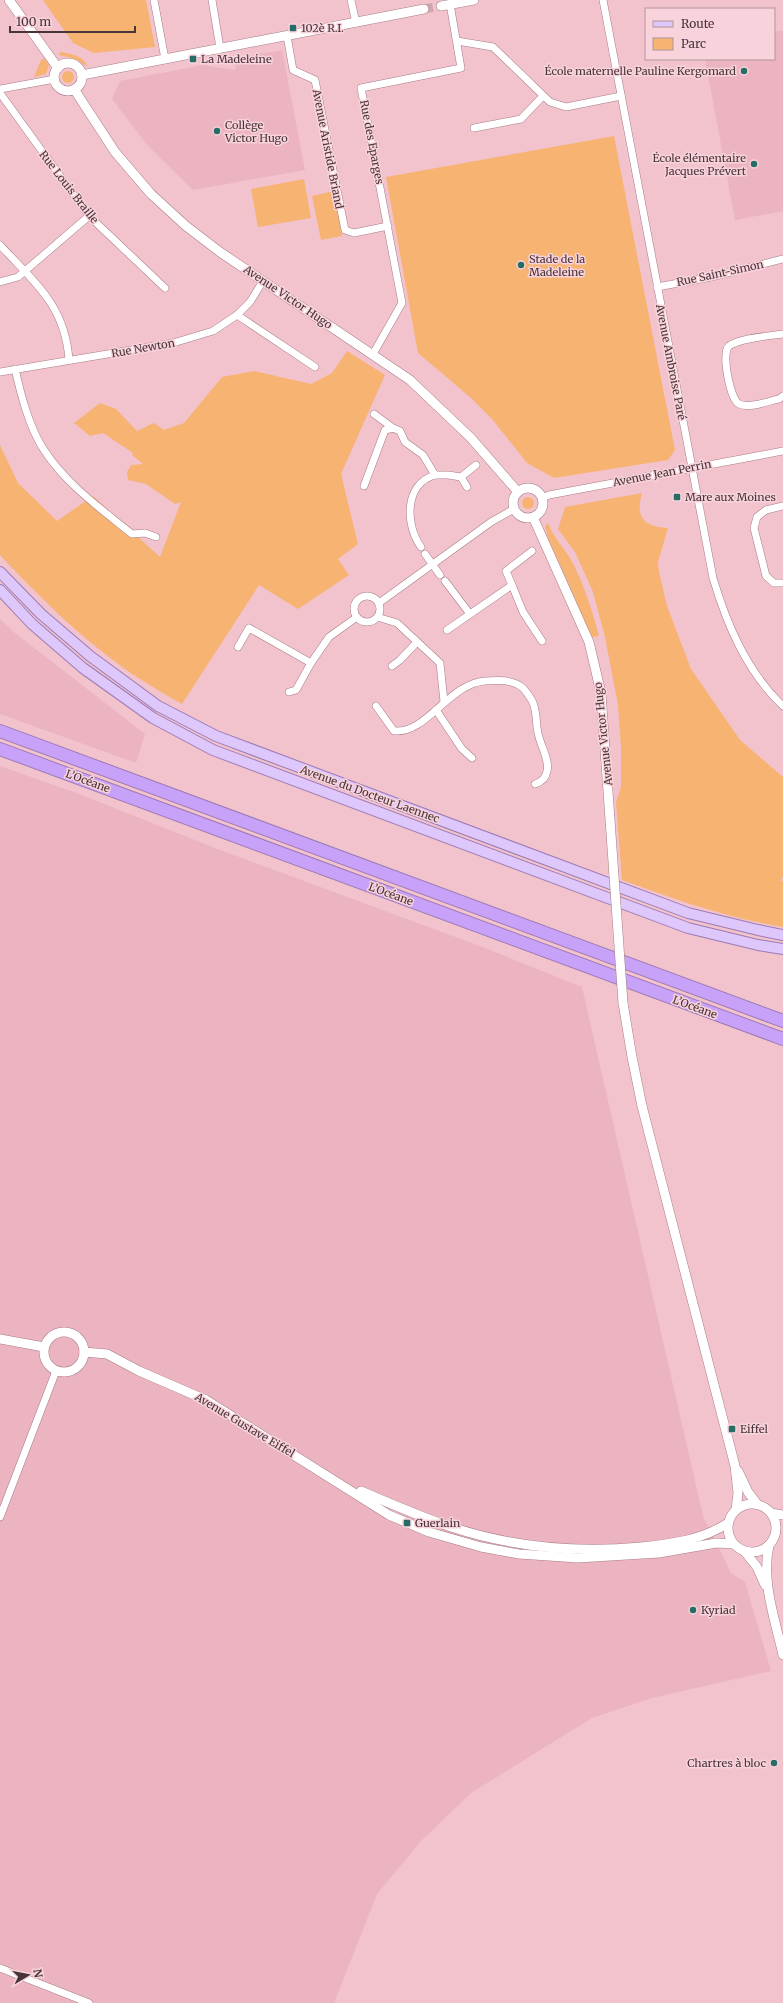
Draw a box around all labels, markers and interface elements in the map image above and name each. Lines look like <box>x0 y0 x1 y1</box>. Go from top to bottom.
scale bar <box>10 8 135 34</box>
legend <box>645 8 775 60</box>
text: 100 m <box>16 14 51 29</box>
text: Route <box>681 16 714 31</box>
place label: 102è R.I. <box>301 21 344 35</box>
marker: 102è R.I. <box>288 23 298 33</box>
text: Parc <box>681 36 706 51</box>
place label: La Madeleine <box>201 52 272 66</box>
marker: La Madeleine <box>188 54 198 64</box>
place label: École maternelle Pauline Kergomard <box>544 64 736 78</box>
marker: École maternelle Pauline Kergomard <box>739 66 749 76</box>
street label: Avenue Aristide Briand <box>309 87 347 210</box>
street label: Rue des Eparges <box>357 99 387 185</box>
place label: Collège Victor Hugo <box>224 118 288 145</box>
marker: Collège Victor Hugo <box>212 126 222 136</box>
street label: Rue Louis Braille <box>36 148 102 226</box>
place label: École élémentaire Jacques Prévert <box>653 151 747 178</box>
marker: École élémentaire Jacques Prévert <box>749 159 759 169</box>
place label: Stade de la Madeleine <box>529 252 585 279</box>
street label: Rue Saint-Simon <box>675 257 766 289</box>
marker: Stade de la Madeleine <box>516 260 526 270</box>
street label: Avenue Victor Hugo <box>240 262 335 332</box>
street label: Avenue Ambroise Paré <box>653 302 689 421</box>
street label: Rue Newton <box>110 335 177 360</box>
street label: Avenue Jean Perrin <box>611 456 713 490</box>
place label: Mare aux Moines <box>685 490 776 504</box>
marker: Mare aux Moines <box>672 492 682 502</box>
street label: Avenue Victor Hugo <box>591 681 615 787</box>
street label: Avenue du Docteur Laennec <box>297 762 442 826</box>
street label: L’Océane <box>64 766 113 796</box>
street label: L’Océane <box>367 879 416 909</box>
street label: L’Océane <box>671 992 720 1022</box>
street label: Avenue Gustave Eiffel <box>192 1389 298 1461</box>
place label: Eiffel <box>740 1422 769 1436</box>
marker: Eiffel <box>727 1424 737 1434</box>
place label: Guerlain <box>415 1516 461 1530</box>
marker: Guerlain <box>402 1518 412 1528</box>
place label: Kyriad <box>701 1603 736 1617</box>
marker: Kyriad <box>688 1605 698 1615</box>
place label: Chartres à bloc <box>687 1756 766 1770</box>
marker: Chartres à bloc <box>769 1758 779 1768</box>
north arrow <box>8 1955 48 1995</box>
text: N <box>30 1968 46 1979</box>

